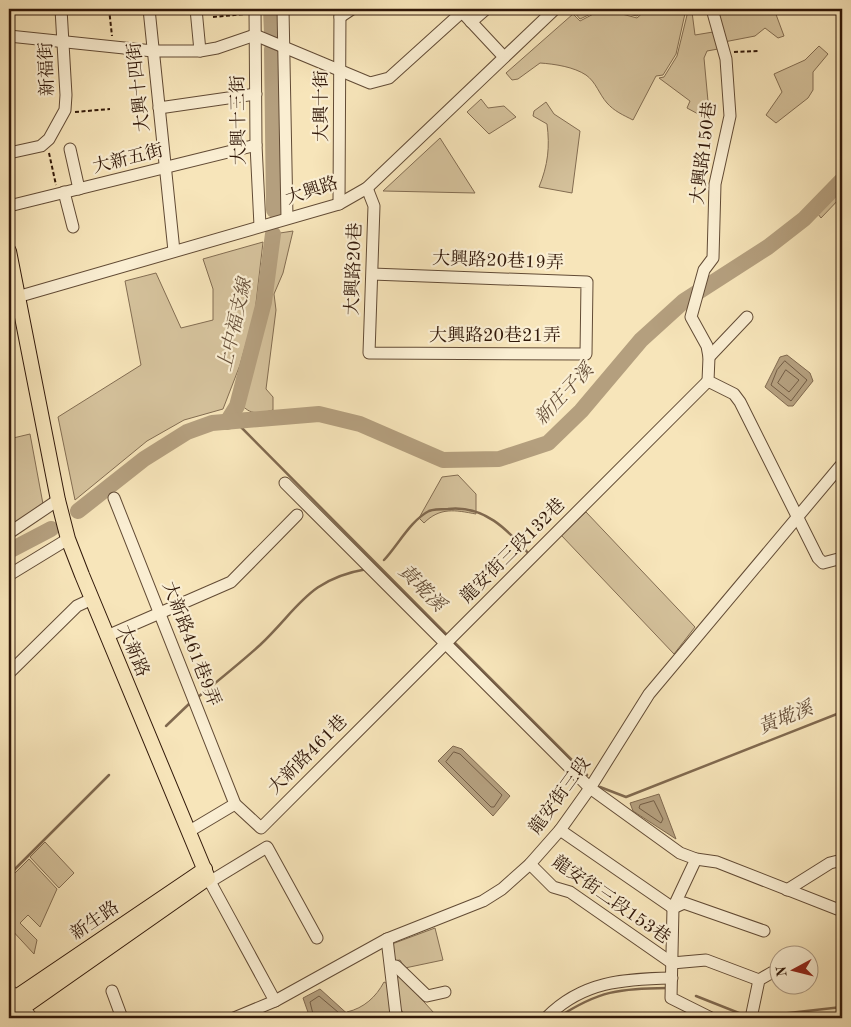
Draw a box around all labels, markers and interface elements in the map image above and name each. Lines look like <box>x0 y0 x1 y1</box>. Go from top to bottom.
street label: 大興十四街 <box>123 41 153 133</box>
street label: 新福街 <box>35 42 57 96</box>
street label: 大興十街 <box>311 70 331 142</box>
street label: 大興十三街 <box>227 75 249 165</box>
street label: 大興路150巷 <box>687 100 719 205</box>
street label: 大新五街 <box>90 140 165 176</box>
street label: 大興路 <box>283 172 340 208</box>
street label: 大興路20巷 <box>341 222 365 316</box>
street label: 大興路20巷19弄 <box>432 248 564 272</box>
water label: 上中福支線 <box>214 274 256 373</box>
street label: 大興路20巷21弄 <box>429 325 561 345</box>
water label: 新庄子溪 <box>530 357 599 429</box>
street label: 龍安街三段132巷 <box>456 494 569 607</box>
water label: 黃墘溪 <box>394 561 451 617</box>
street label: 大新路461巷9弄 <box>159 579 225 709</box>
street label: 大新路 <box>115 622 153 679</box>
water label: 黃墘溪 <box>755 697 818 738</box>
street label: 大新路461巷 <box>264 711 351 798</box>
street label: 龍安街三段 <box>525 753 594 838</box>
street label: 龍安街三段153巷 <box>549 851 674 947</box>
street label: 新生路 <box>66 897 122 944</box>
north arrow <box>768 944 818 994</box>
text: N <box>774 965 790 978</box>

